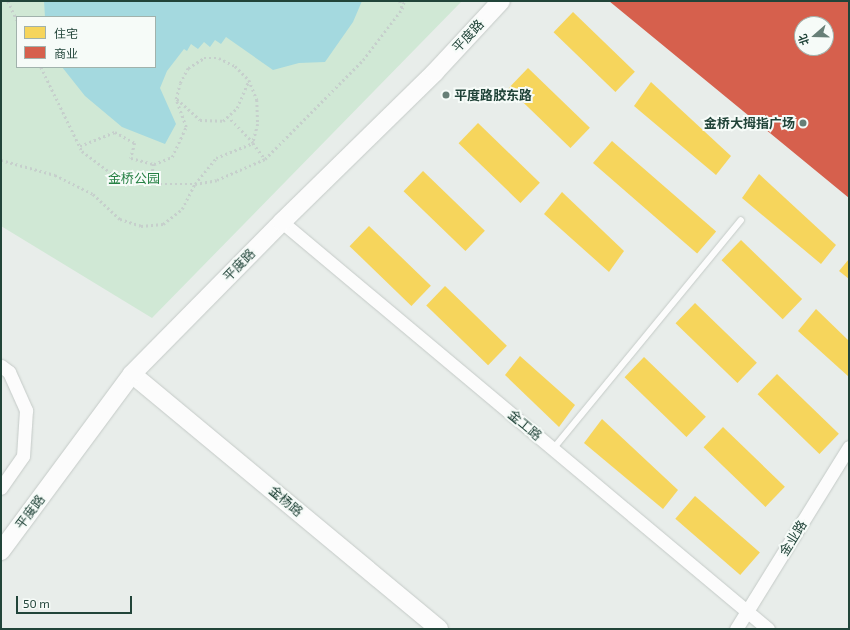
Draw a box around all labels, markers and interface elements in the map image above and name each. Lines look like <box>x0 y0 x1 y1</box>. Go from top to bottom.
legend <box>16 16 156 68</box>
street label: 平度路 <box>449 16 487 56</box>
north arrow <box>794 16 834 56</box>
text: 住宅 <box>54 26 78 40</box>
text: 北 <box>795 33 811 47</box>
text: 商业 <box>54 46 78 60</box>
place label: 平度路胶东路 <box>454 87 532 103</box>
marker: 平度路胶东路 <box>441 90 451 100</box>
place label: 金桥大拇指广场 <box>704 115 795 131</box>
marker: 金桥大拇指广场 <box>798 118 808 128</box>
park label: 金桥公园 <box>108 170 160 186</box>
street label: 平度路 <box>220 246 258 284</box>
street label: 金工路 <box>505 406 545 444</box>
street label: 金杨路 <box>266 482 306 520</box>
street label: 平度路 <box>12 492 48 532</box>
street label: 金业路 <box>776 517 810 559</box>
scale bar <box>18 588 134 614</box>
text: 50 m <box>23 596 50 610</box>

